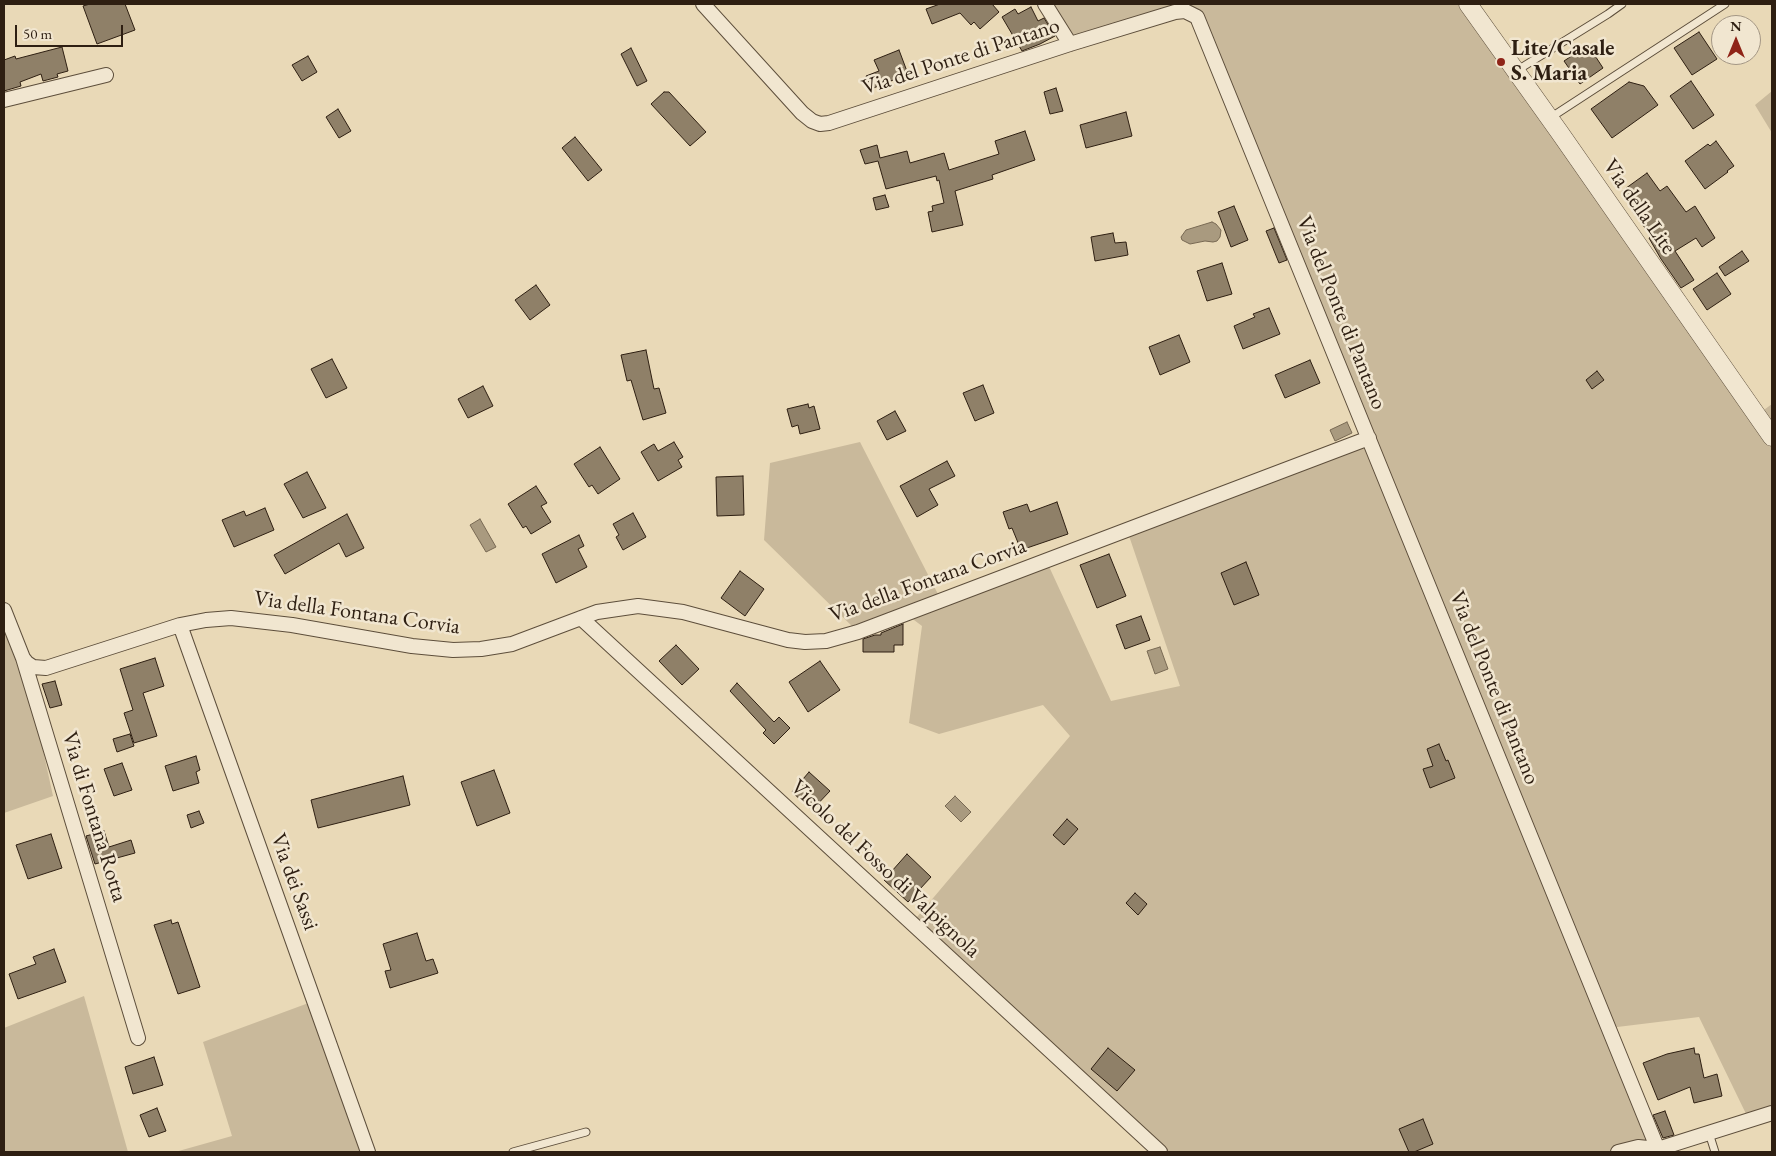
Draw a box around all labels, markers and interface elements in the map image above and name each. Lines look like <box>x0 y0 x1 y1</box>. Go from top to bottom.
street label: Via del Ponte di Pantano <box>859 13 1063 101</box>
scale bar <box>18 15 125 47</box>
north arrow <box>1711 15 1761 65</box>
text: N <box>1730 17 1742 35</box>
text: 50 m <box>23 24 52 43</box>
place label: Lite/Casale S. Maria <box>1511 36 1614 88</box>
marker: Lite/Casale S. Maria <box>1495 56 1507 68</box>
street label: Via della Lite <box>1597 154 1681 260</box>
street label: Via del Ponte di Pantano <box>1290 212 1392 414</box>
street label: Via della Fontana Corvia <box>826 533 1030 629</box>
street label: Via della Fontana Corvia <box>252 585 462 641</box>
street label: Via del Ponte di Pantano <box>1443 587 1545 789</box>
street label: Via di Fontana Rotta <box>56 729 132 905</box>
street label: Vicolo del Fosso di Valpignola <box>785 774 985 964</box>
street label: Via dei Sassi <box>264 830 324 934</box>

